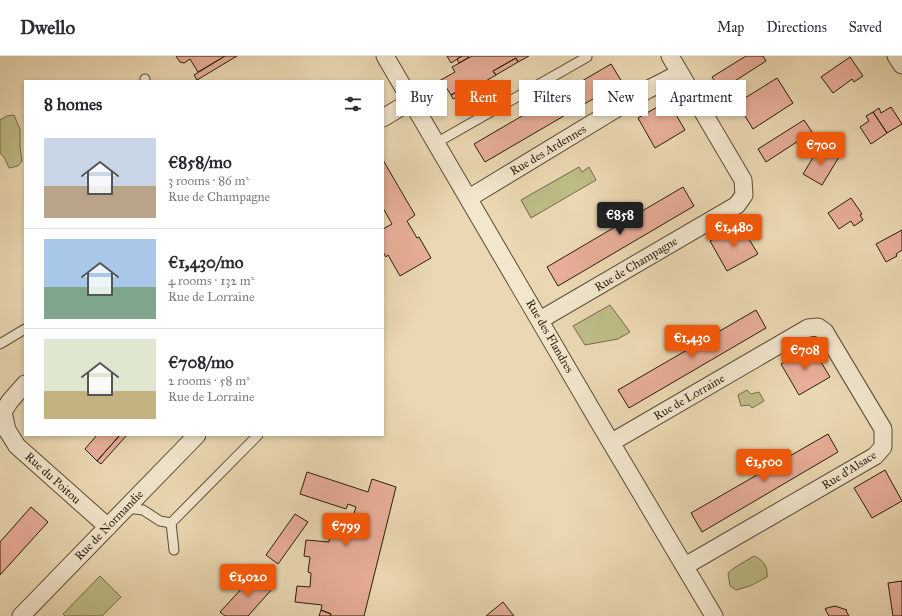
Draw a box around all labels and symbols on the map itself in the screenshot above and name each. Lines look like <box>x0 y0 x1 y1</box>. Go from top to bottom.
street label: Rue des Ardennes <box>507 122 589 178</box>
pin: €700 <box>797 132 845 166</box>
pin: €858 <box>596 202 644 236</box>
pin: €1,480 <box>701 214 767 248</box>
street label: Rue de Champagne <box>592 234 680 295</box>
street label: Rue des Flandres <box>523 297 577 375</box>
pin: €1,430 <box>659 325 725 359</box>
pin: €708 <box>781 337 829 371</box>
street label: Rue de Lorraine <box>651 371 727 423</box>
street label: Rue d'Alsace <box>819 448 879 492</box>
street label: Rue du Poitou <box>22 449 84 507</box>
pin: €1,500 <box>731 449 797 483</box>
street label: Rue de Normandie <box>72 487 146 563</box>
pin: €799 <box>322 513 370 547</box>
pin: €1,020 <box>215 564 281 598</box>

